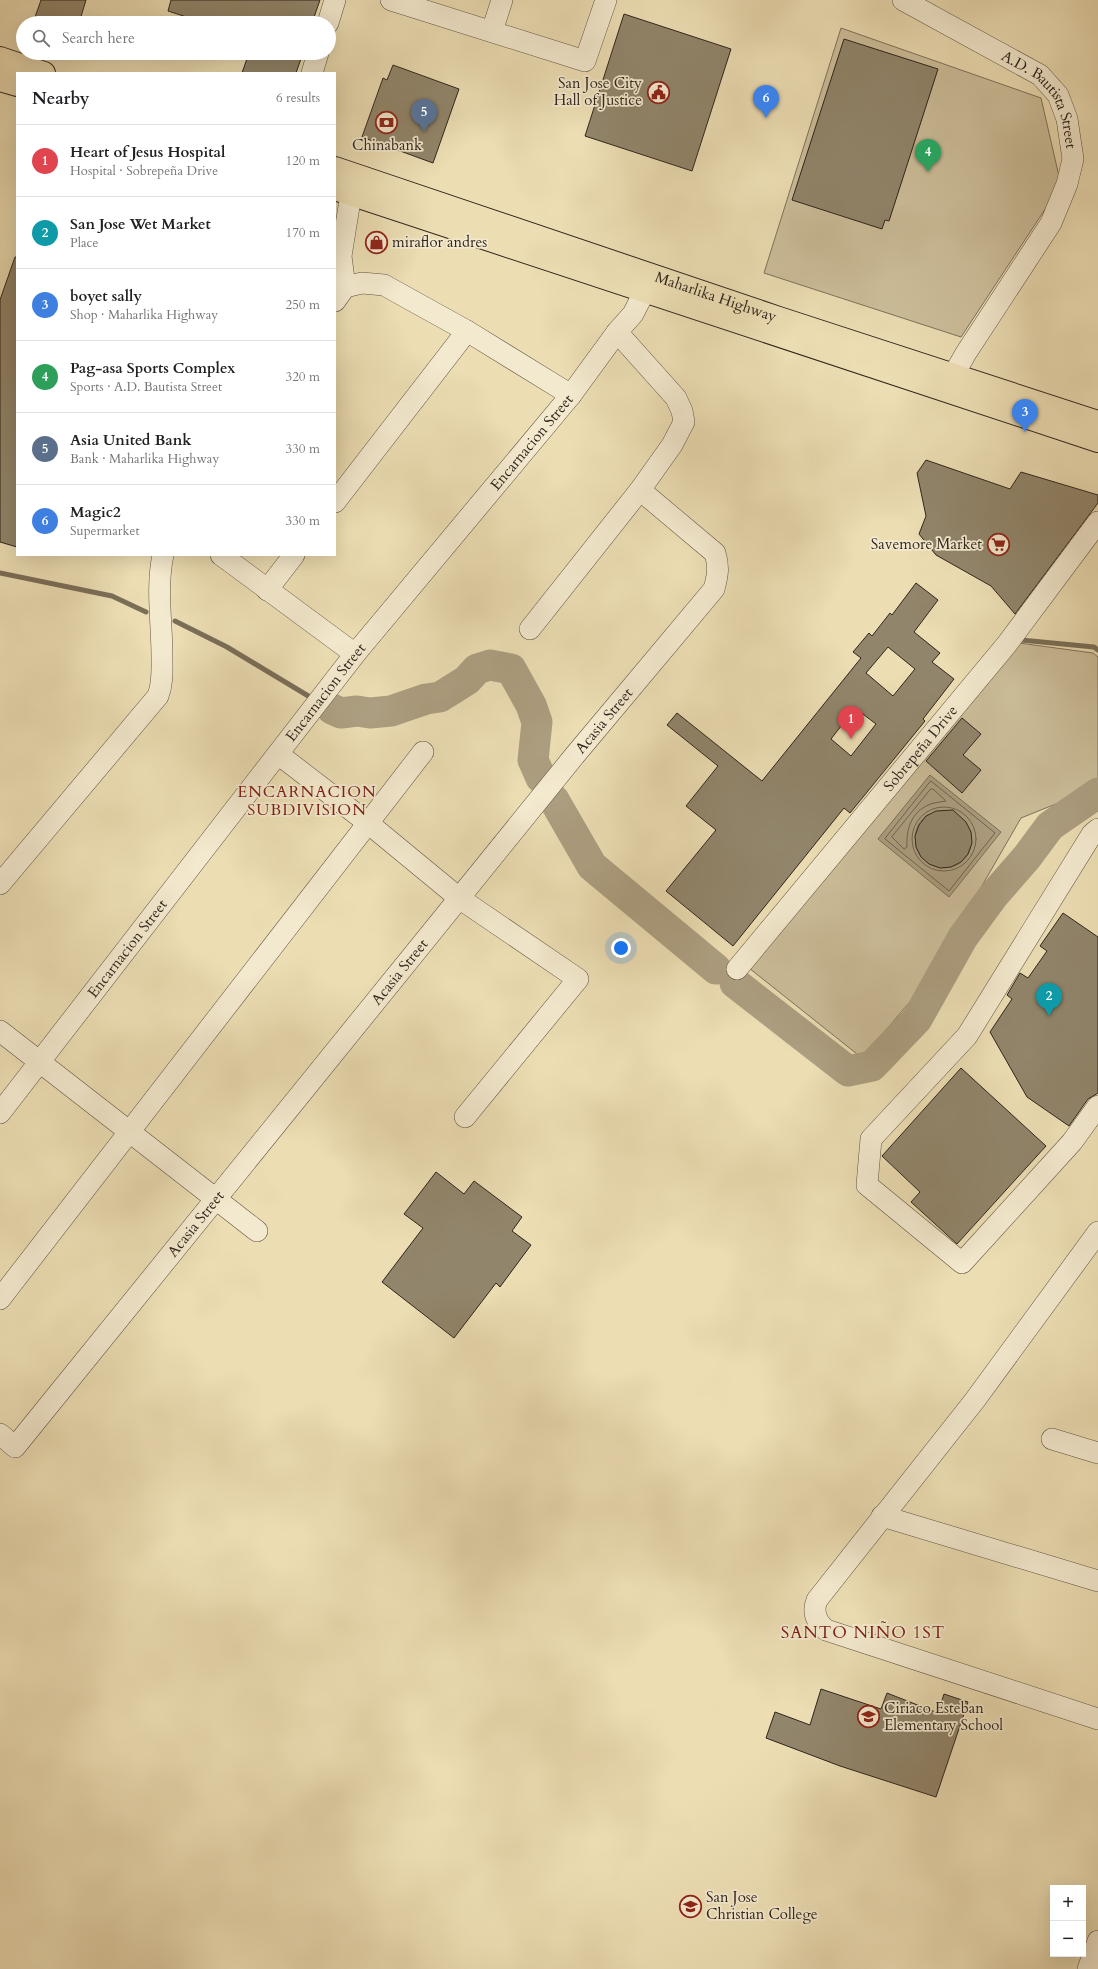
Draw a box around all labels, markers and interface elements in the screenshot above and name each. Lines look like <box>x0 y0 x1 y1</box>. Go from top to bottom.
search box <box>16 16 336 60</box>
icon: search <box>30 27 52 49</box>
text: Search here <box>62 28 135 48</box>
street label: A.D. Bautista Street <box>998 46 1081 150</box>
place label: San Jose City Hall of Justice <box>554 73 642 110</box>
public building icon: San Jose City Hall of Justice <box>645 79 671 105</box>
pin: 6 <box>753 85 779 118</box>
text: Nearby <box>32 87 89 110</box>
text: 6 results <box>276 89 320 107</box>
pin: 5 <box>411 99 437 132</box>
bank icon: Chinabank <box>374 109 400 135</box>
place label: Chinabank <box>352 135 422 155</box>
pin: 4 <box>915 139 941 172</box>
text: Heart of Jesus Hospital <box>70 142 225 162</box>
text: 1 <box>42 152 48 170</box>
text: 120 m <box>286 152 320 170</box>
text: Hospital · Sobrepeña Drive <box>70 162 218 180</box>
text: San Jose Wet Market <box>70 214 211 234</box>
text: 2 <box>42 224 48 242</box>
text: 170 m <box>286 224 320 242</box>
shop icon: miraflor andres <box>363 229 389 255</box>
place label: miraflor andres <box>392 232 487 252</box>
text: Place <box>70 234 98 252</box>
street label: Maharlika Highway <box>652 267 779 327</box>
text: boyet sally <box>70 286 142 306</box>
text: 3 <box>42 296 48 314</box>
text: 250 m <box>286 296 320 314</box>
text: Shop · Maharlika Highway <box>70 306 218 324</box>
text: Pag-asa Sports Complex <box>70 358 235 378</box>
text: 4 <box>42 368 48 386</box>
text: 320 m <box>286 368 320 386</box>
text: Sports · A.D. Bautista Street <box>70 378 222 396</box>
street label: Encarnacion Street <box>486 390 578 495</box>
pin: 3 <box>1012 399 1038 432</box>
text: Asia United Bank <box>70 430 192 450</box>
text: 5 <box>42 440 48 458</box>
text: 330 m <box>286 440 320 458</box>
text: Bank · Maharlika Highway <box>70 450 219 468</box>
text: Magic2 <box>70 502 121 522</box>
text: 6 <box>42 512 48 530</box>
text: 330 m <box>286 512 320 530</box>
text: Supermarket <box>70 522 140 540</box>
supermarket icon: Savemore Market <box>985 531 1011 557</box>
place label: Savemore Market <box>871 534 982 554</box>
street label: Encarnacion Street <box>281 639 370 746</box>
street label: Acasia Street <box>571 683 637 758</box>
street label: Sobrepeña Drive <box>879 701 962 795</box>
pin: 1 <box>838 706 864 739</box>
district label: ENCARNACION SUBDIVISION <box>237 781 377 821</box>
street label: Encarnacion Street <box>83 895 172 1002</box>
street label: Acasia Street <box>367 934 433 1009</box>
your location <box>611 938 631 958</box>
pin: 2 <box>1036 983 1062 1016</box>
street label: Acasia Street <box>163 1186 229 1261</box>
district label: SANTO NIÑO 1ST <box>781 1621 945 1644</box>
place label: Ciriaco Esteban Elementary School <box>884 1698 1003 1735</box>
school or university icon: Ciriaco Esteban Elementary School <box>855 1704 881 1730</box>
map controls <box>1050 1885 1086 1957</box>
button: + <box>1050 1885 1086 1921</box>
place label: San Jose Christian College <box>706 1887 818 1924</box>
school or university icon: San Jose Christian College <box>677 1893 703 1919</box>
button: − <box>1050 1921 1086 1957</box>

